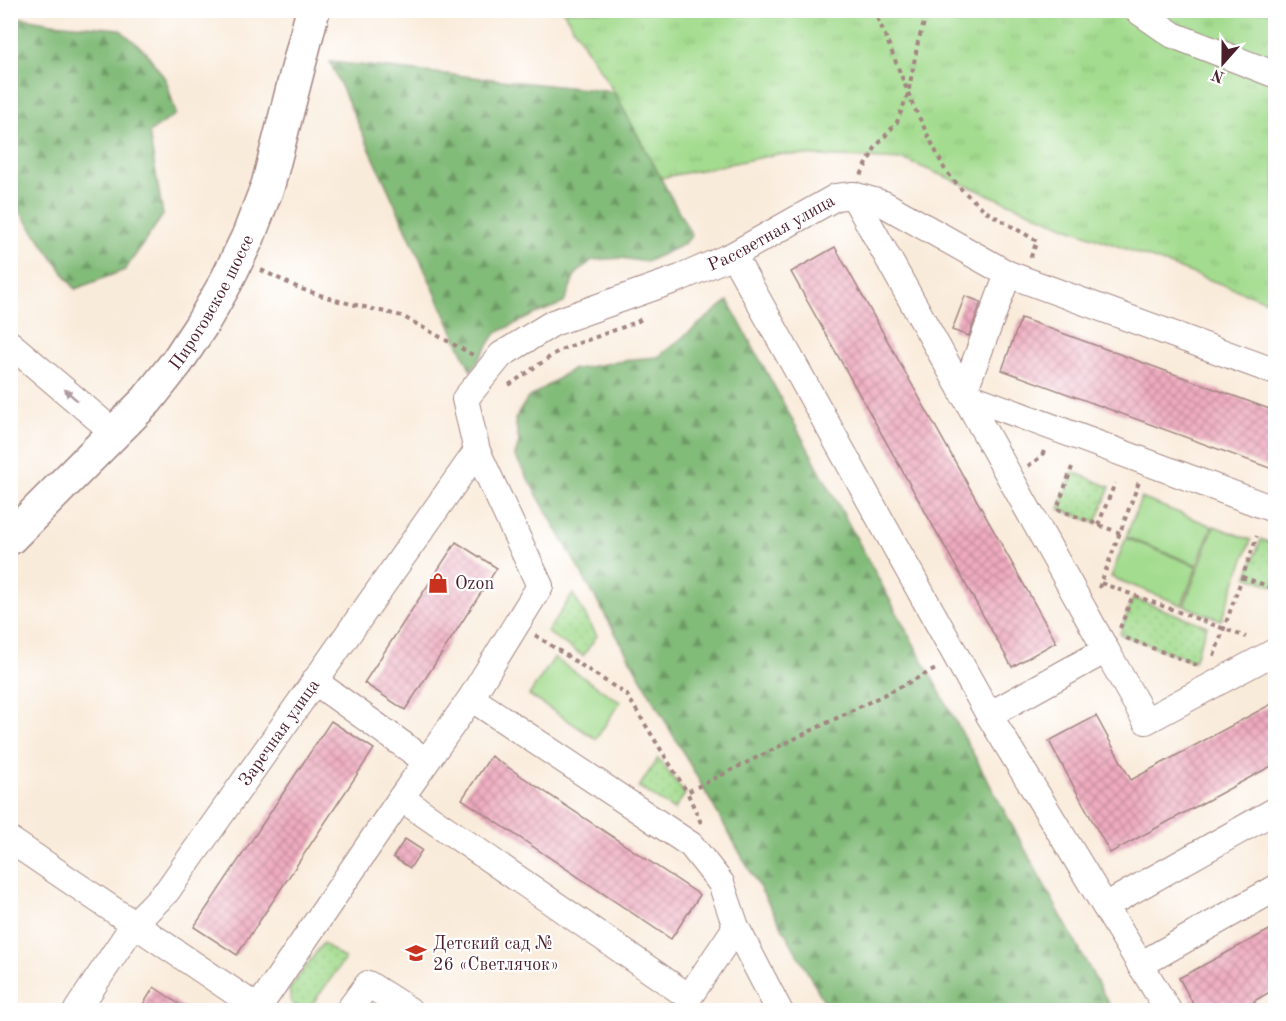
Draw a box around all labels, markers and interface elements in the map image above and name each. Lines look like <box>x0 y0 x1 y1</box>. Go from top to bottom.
north arrow <box>1193 33 1253 93</box>
text: N <box>1209 65 1227 85</box>
street label: Рассветная улица <box>705 192 838 275</box>
street label: Пироговское шоссе <box>166 232 258 374</box>
one-way arrow <box>64 389 79 402</box>
shop icon: Ozon <box>426 571 450 595</box>
place label: Ozon <box>455 575 494 593</box>
street label: Заречная улица <box>236 676 323 790</box>
place label: Детский сад № 26 «Светлячок» <box>433 935 559 974</box>
school or university icon: Детский сад № 26 «Светлячок» <box>404 941 428 965</box>

